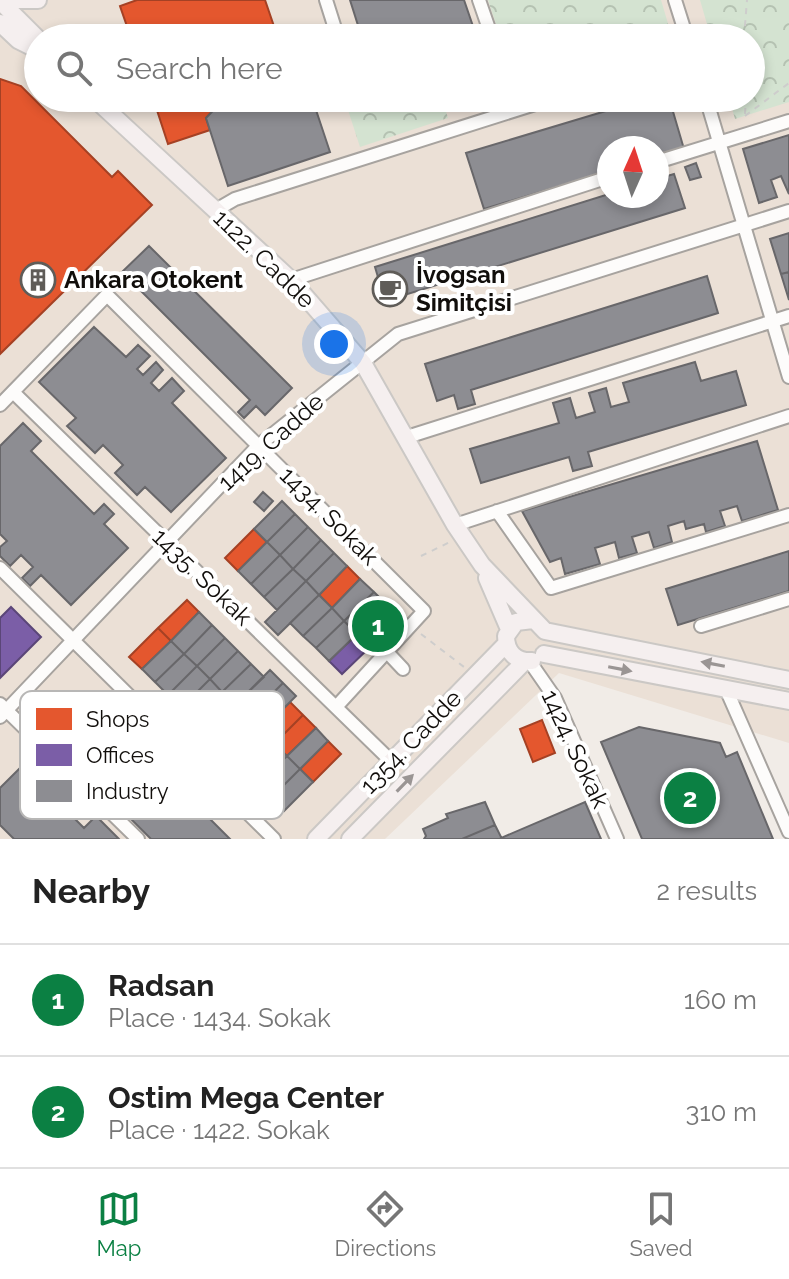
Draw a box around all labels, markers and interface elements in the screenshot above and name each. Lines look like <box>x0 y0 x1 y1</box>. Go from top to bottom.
search box <box>24 24 765 112</box>
icon: search <box>52 46 96 90</box>
text: Search here <box>116 51 283 86</box>
north arrow <box>597 136 669 208</box>
street label: 1122. Cadde <box>208 203 321 314</box>
place label: İvogsan Simitçisi <box>416 260 512 317</box>
building icon: Ankara Otokent <box>19 261 57 299</box>
place label: Ankara Otokent <box>64 265 243 294</box>
cafe icon: İvogsan Simitçisi <box>371 270 409 308</box>
your location <box>314 324 354 364</box>
street label: 1419. Cadde <box>212 387 329 497</box>
street label: 1434. Sokak <box>274 460 385 571</box>
street label: 1435. Sokak <box>147 522 258 631</box>
pin: 1 <box>352 596 404 656</box>
one-way arrow <box>700 658 725 670</box>
one-way arrow <box>608 664 633 676</box>
street label: 1354. Cadde <box>354 684 467 800</box>
street label: 1424. Sokak <box>535 685 616 813</box>
legend <box>20 691 284 819</box>
text: Shops <box>86 706 149 732</box>
text: Offices <box>86 742 154 768</box>
pin: 2 <box>664 768 716 828</box>
one-way arrow <box>395 774 414 793</box>
text: Industry <box>86 778 169 804</box>
text: Nearby <box>32 871 150 911</box>
text: 2 results <box>657 876 757 906</box>
text: Radsan <box>108 968 214 1003</box>
text: 1 <box>52 985 64 1015</box>
text: 160 m <box>684 985 757 1015</box>
text: Place · 1434. Sokak <box>108 1003 331 1033</box>
text: Ostim Mega Center <box>108 1080 384 1115</box>
text: 2 <box>51 1097 65 1127</box>
text: 310 m <box>686 1097 757 1127</box>
text: Place · 1422. Sokak <box>108 1115 330 1145</box>
tab: Map <box>97 1187 141 1261</box>
tab: Directions <box>335 1187 436 1261</box>
tab: Saved <box>629 1187 692 1261</box>

